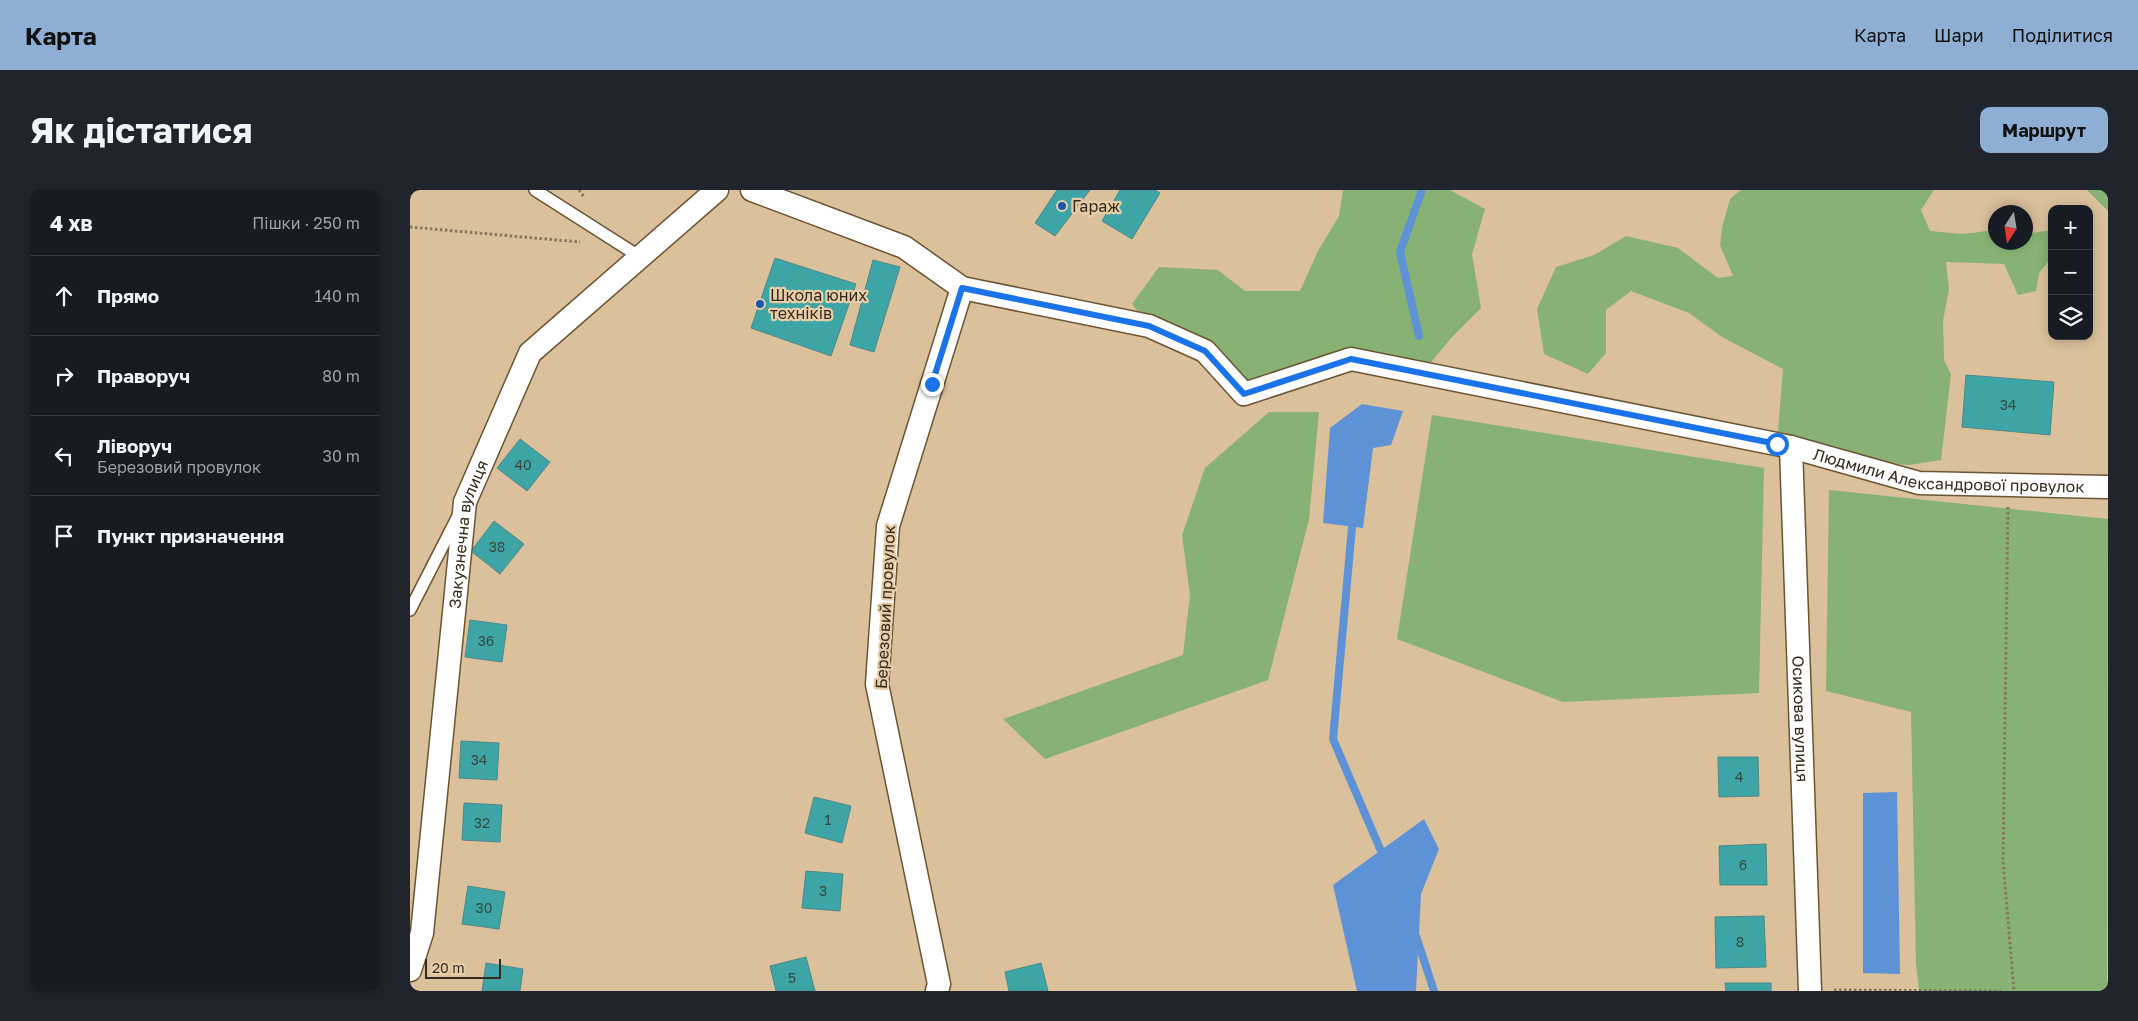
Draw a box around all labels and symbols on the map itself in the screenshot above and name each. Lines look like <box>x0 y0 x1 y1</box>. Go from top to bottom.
place label: Гараж <box>1072 196 1120 216</box>
marker: Гараж <box>1056 200 1068 212</box>
north arrow <box>1988 205 2033 250</box>
place label: Школа юних техніків <box>770 285 867 323</box>
marker: Школа юних техніків <box>754 298 766 310</box>
route end <box>921 373 944 396</box>
house number: 34 <box>2000 396 2016 413</box>
route start <box>1766 433 1789 456</box>
street label: Людмили Александрової провулок <box>1811 444 2085 497</box>
house number: 40 <box>514 456 532 473</box>
street label: Закузнечна вулиця <box>444 457 492 610</box>
street label: Березовий провулок <box>871 525 899 689</box>
house number: 38 <box>489 538 505 555</box>
house number: 36 <box>478 632 494 649</box>
street label: Осикова вулиця <box>1788 655 1813 782</box>
house number: 34 <box>471 751 487 768</box>
house number: 4 <box>1735 768 1743 785</box>
house number: 1 <box>825 811 832 828</box>
house number: 32 <box>474 814 490 831</box>
house number: 6 <box>1739 856 1747 873</box>
house number: 3 <box>819 882 827 899</box>
house number: 30 <box>476 899 492 916</box>
house number: 8 <box>1736 933 1744 950</box>
scale bar <box>425 956 501 979</box>
house number: 5 <box>788 969 796 986</box>

